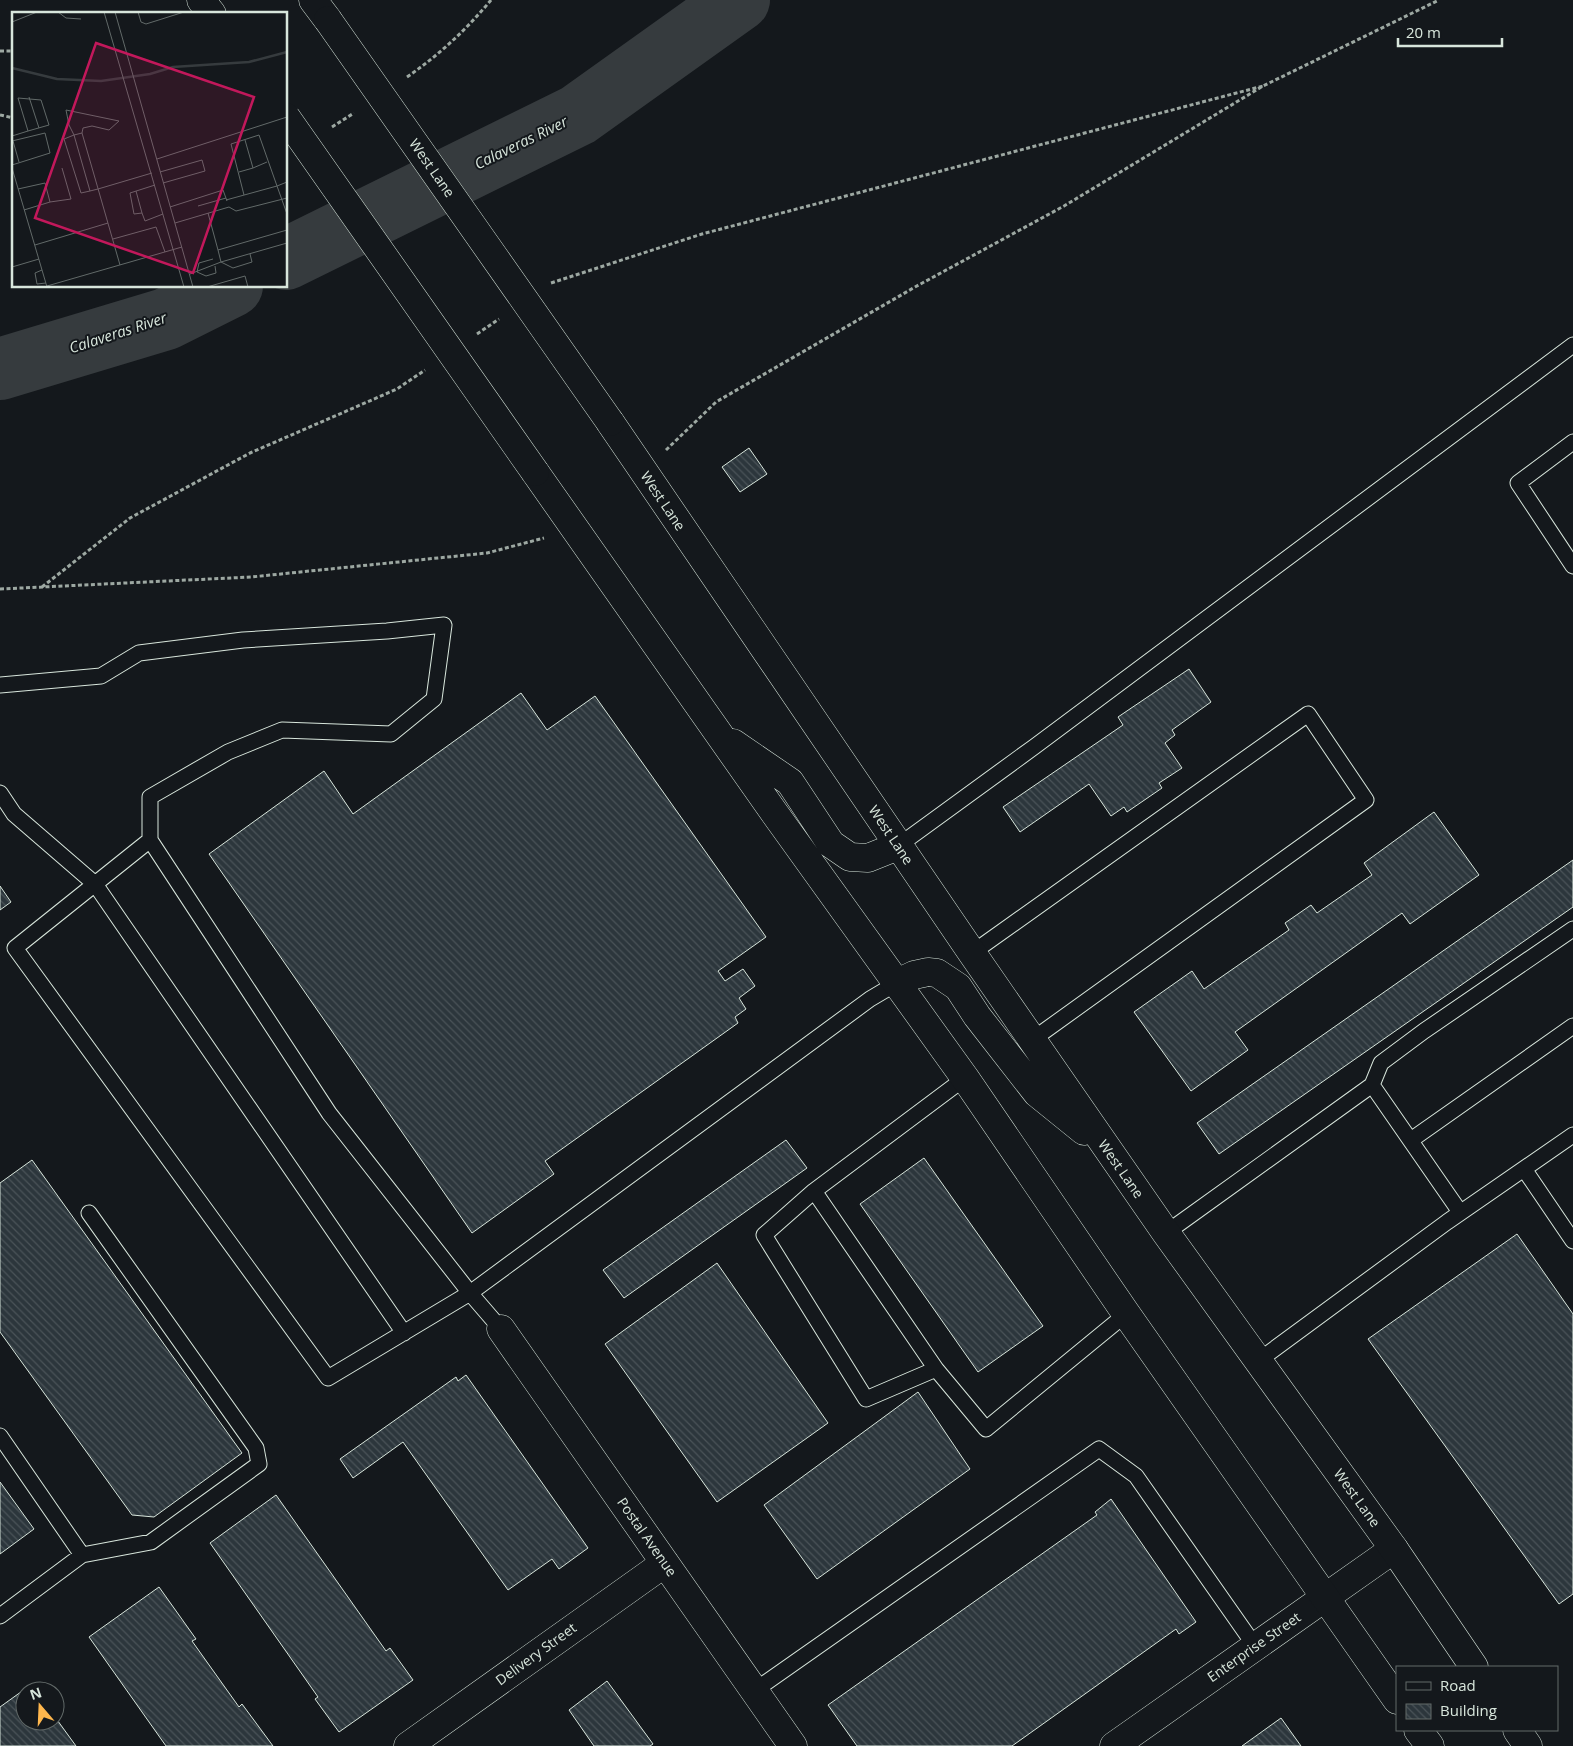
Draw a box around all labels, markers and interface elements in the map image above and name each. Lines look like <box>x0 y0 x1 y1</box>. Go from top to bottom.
inset map <box>12 12 288 288</box>
scale bar <box>1398 15 1502 47</box>
text: 20 m <box>1406 22 1441 42</box>
water label: Calaveras River <box>471 110 571 173</box>
street label: West Lane <box>405 135 460 201</box>
water label: Calaveras River <box>66 307 170 357</box>
street label: West Lane <box>637 467 690 534</box>
street label: West Lane <box>865 801 918 868</box>
street label: West Lane <box>1094 1136 1149 1202</box>
street label: West Lane <box>1330 1465 1385 1531</box>
street label: Postal Avenue <box>613 1494 682 1580</box>
street label: Enterprise Street <box>1203 1607 1304 1686</box>
street label: Delivery Street <box>492 1618 580 1689</box>
legend <box>1396 1666 1558 1731</box>
text: Road <box>1440 1675 1476 1695</box>
north arrow <box>15 1681 65 1731</box>
text: N <box>27 1682 44 1704</box>
text: Building <box>1440 1700 1497 1720</box>

